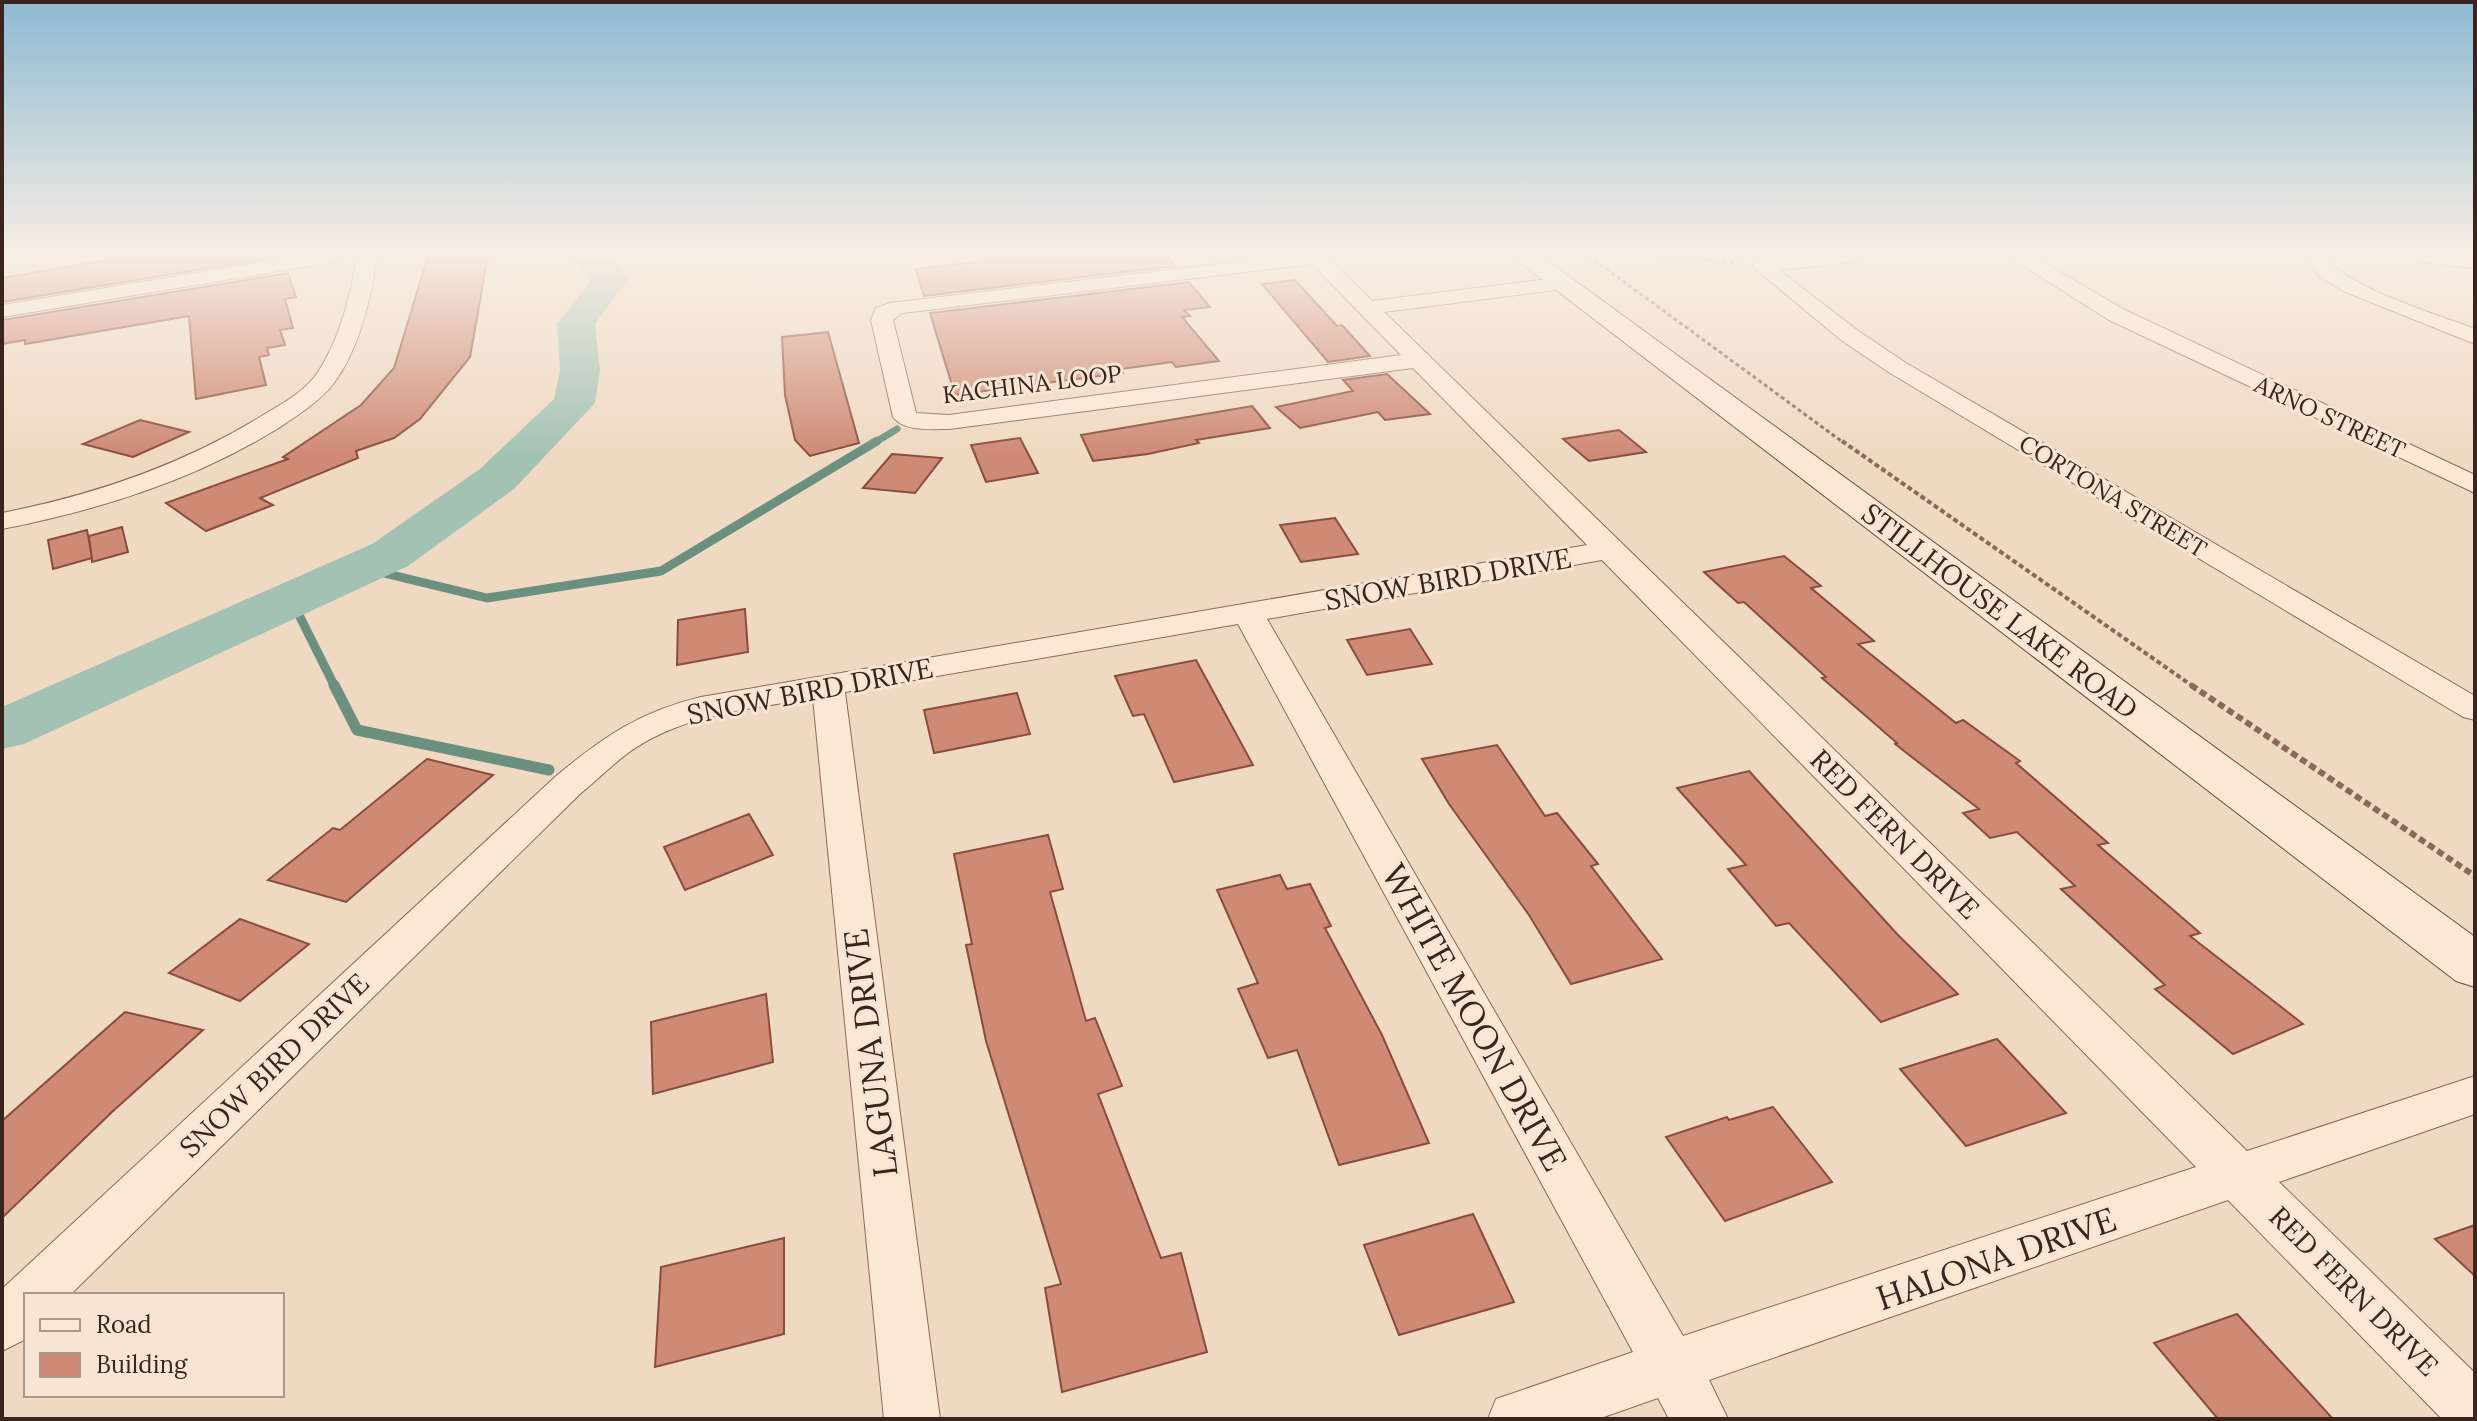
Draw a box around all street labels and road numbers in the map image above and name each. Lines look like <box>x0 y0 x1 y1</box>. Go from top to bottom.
street label: KACHINA LOOP <box>941 358 1123 410</box>
street label: ARNO STREET <box>2249 368 2410 465</box>
street label: CORTONA STREET <box>2013 428 2213 564</box>
street label: STILLHOUSE LAKE ROAD <box>1855 495 2145 727</box>
street label: SNOW BIRD DRIVE <box>1322 540 1574 618</box>
street label: SNOW BIRD DRIVE <box>684 650 936 732</box>
street label: RED FERN DRIVE <box>1803 742 1987 926</box>
street label: WHITE MOON DRIVE <box>1373 856 1577 1178</box>
street label: LAGUNA DRIVE <box>833 926 907 1180</box>
street label: SNOW BIRD DRIVE <box>172 965 376 1165</box>
street label: HALONA DRIVE <box>1870 1197 2122 1319</box>
street label: RED FERN DRIVE <box>2262 1199 2446 1383</box>

